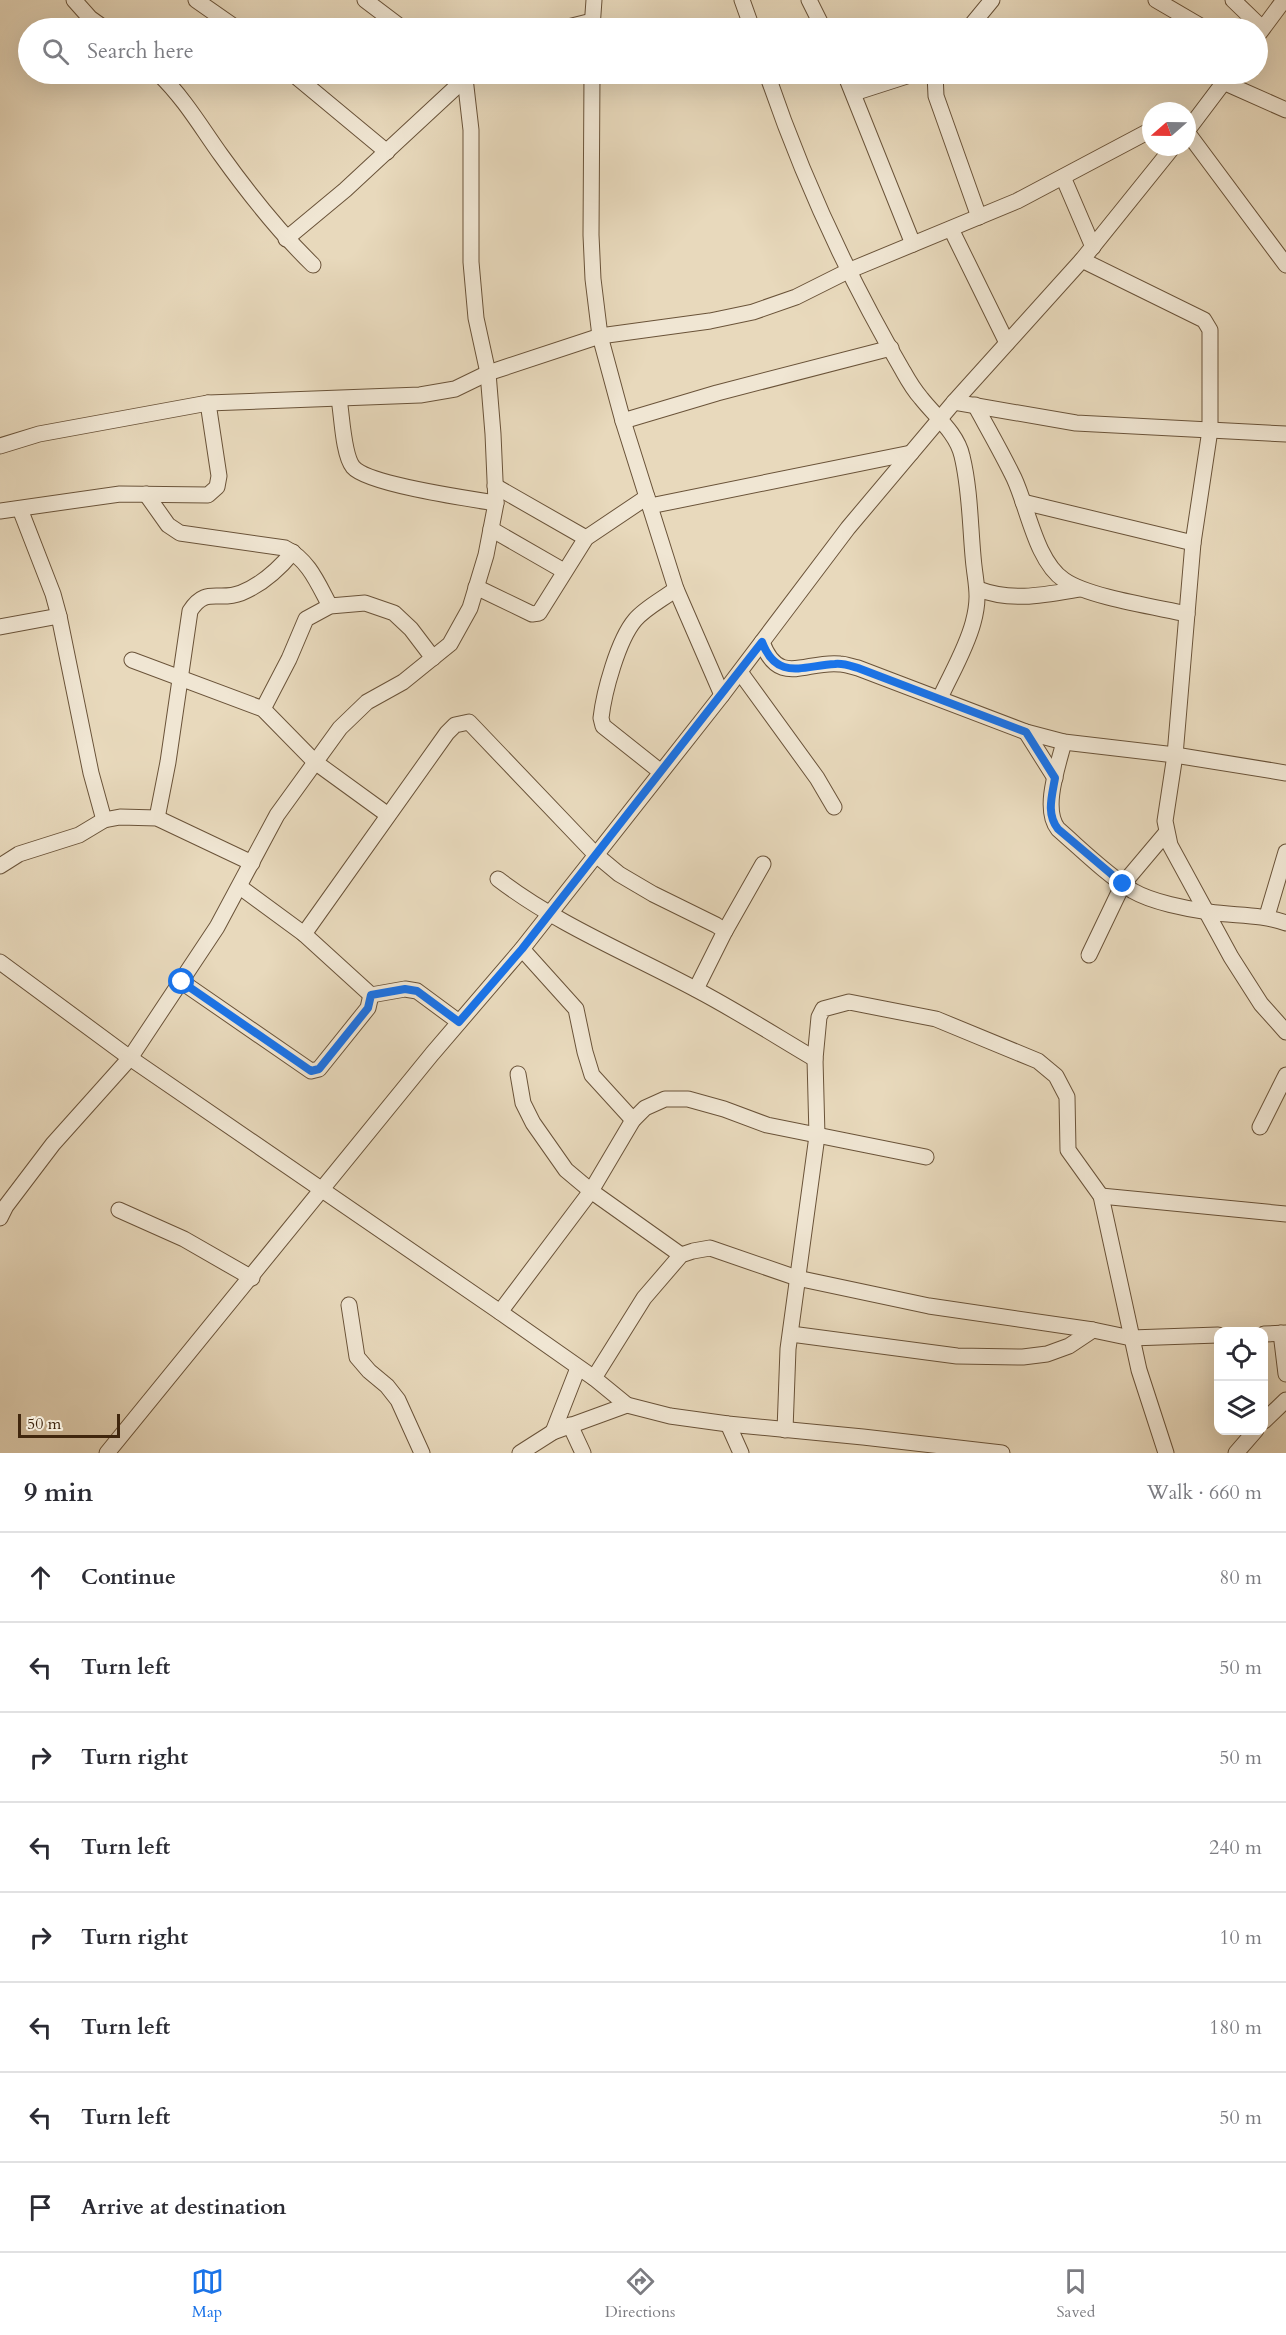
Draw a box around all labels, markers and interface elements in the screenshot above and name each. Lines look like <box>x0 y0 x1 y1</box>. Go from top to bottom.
search box <box>18 18 1268 84</box>
icon: search <box>39 35 72 68</box>
text: Search here <box>87 36 194 66</box>
north arrow <box>1142 102 1196 156</box>
route end <box>1109 870 1135 896</box>
route start <box>168 968 194 994</box>
map controls <box>1214 1327 1268 1435</box>
button: locate <box>1214 1327 1268 1381</box>
button: layers <box>1214 1381 1268 1435</box>
scale bar <box>18 1411 120 1438</box>
text: 50 m <box>27 1413 61 1435</box>
text: 9 min <box>24 1475 93 1510</box>
text: Walk · 660 m <box>1147 1479 1262 1506</box>
icon: ahead <box>24 1561 57 1594</box>
text: Continue <box>81 1562 176 1592</box>
text: 80 m <box>1219 1564 1262 1591</box>
icon: left <box>24 1651 57 1684</box>
text: Turn left <box>81 1652 170 1682</box>
text: 50 m <box>1219 1654 1262 1681</box>
icon: right <box>24 1741 57 1774</box>
text: Turn right <box>81 1742 188 1772</box>
text: 50 m <box>1219 1744 1262 1771</box>
icon: left <box>24 1831 57 1864</box>
text: Turn left <box>81 1832 170 1862</box>
text: 240 m <box>1209 1834 1262 1861</box>
icon: right <box>24 1921 57 1954</box>
text: Turn right <box>81 1922 188 1952</box>
text: 10 m <box>1219 1924 1262 1951</box>
icon: left <box>24 2011 57 2044</box>
text: Turn left <box>81 2012 170 2042</box>
text: 180 m <box>1209 2014 1262 2041</box>
icon: left <box>24 2101 57 2134</box>
text: Turn left <box>81 2102 170 2132</box>
text: 50 m <box>1219 2104 1262 2131</box>
icon: arrive <box>24 2191 57 2224</box>
text: Arrive at destination <box>81 2192 286 2222</box>
tab: Map <box>191 2265 224 2323</box>
tab: Directions <box>605 2265 675 2323</box>
tab: Saved <box>1057 2265 1095 2323</box>

